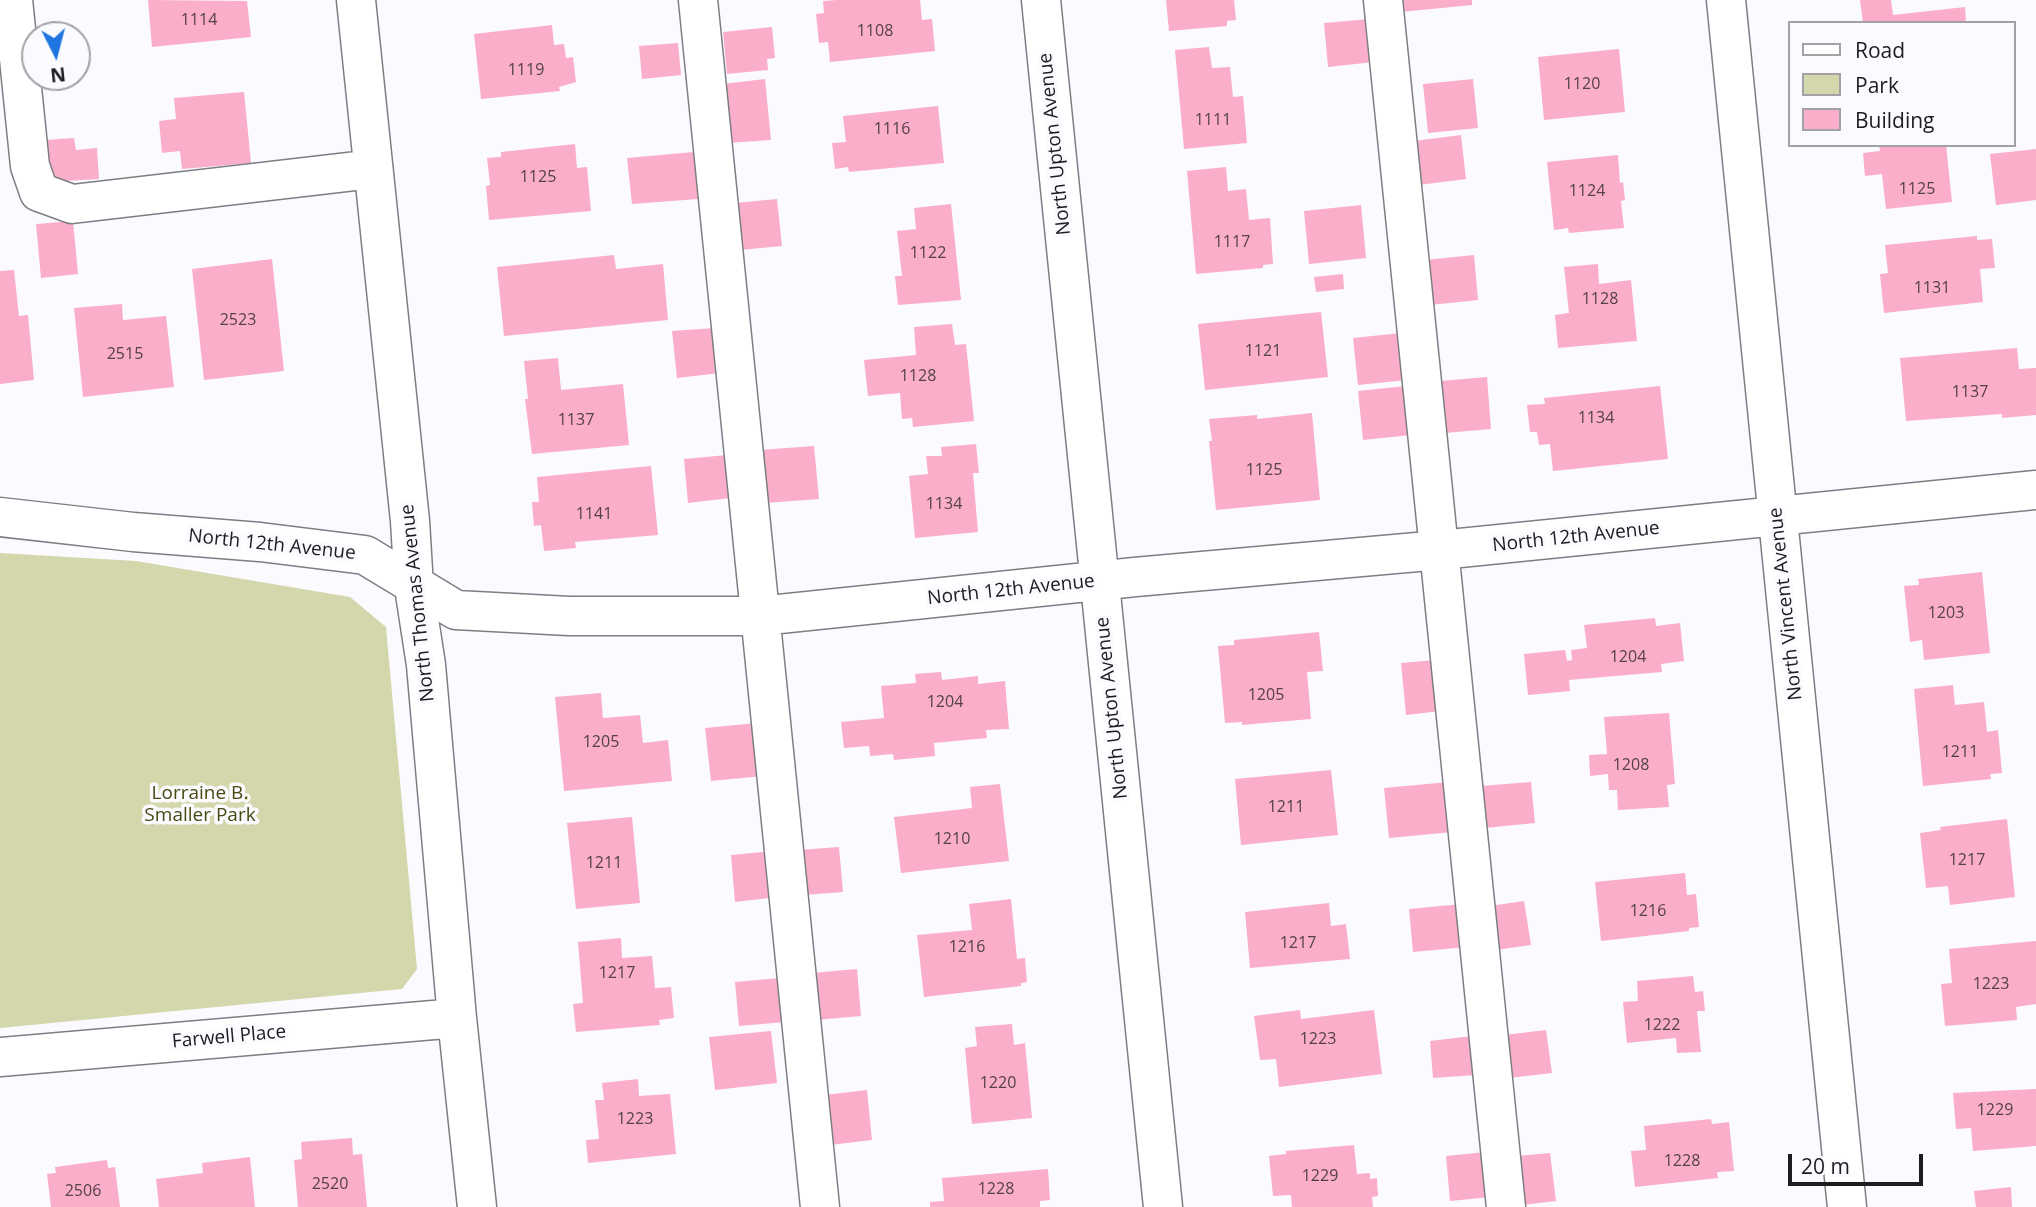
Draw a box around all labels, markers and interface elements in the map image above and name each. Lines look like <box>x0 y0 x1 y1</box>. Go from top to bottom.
house number: 1114 <box>181 10 217 30</box>
north arrow <box>21 21 91 91</box>
house number: 1108 <box>857 21 893 41</box>
legend <box>1787 21 2015 147</box>
text: Road <box>1855 36 1905 64</box>
street label: North Upton Avenue <box>1034 52 1076 236</box>
house number: 1119 <box>508 60 544 80</box>
text: N <box>49 61 67 89</box>
text: Park <box>1855 71 1899 99</box>
house number: 1120 <box>1564 74 1600 94</box>
text: Building <box>1855 106 1934 134</box>
house number: 1111 <box>1195 110 1231 130</box>
house number: 1116 <box>874 119 910 139</box>
house number: 1125 <box>520 167 556 187</box>
house number: 1125 <box>1899 179 1935 199</box>
house number: 1124 <box>1569 181 1605 201</box>
house number: 1117 <box>1214 232 1250 252</box>
house number: 1122 <box>910 243 946 263</box>
house number: 1131 <box>1914 278 1950 298</box>
house number: 1128 <box>1582 289 1618 309</box>
house number: 2523 <box>220 310 256 330</box>
house number: 1121 <box>1245 341 1281 361</box>
house number: 2515 <box>107 344 143 364</box>
house number: 1128 <box>900 366 936 386</box>
house number: 1137 <box>1952 382 1988 402</box>
house number: 1134 <box>1578 408 1614 428</box>
house number: 1137 <box>558 410 594 430</box>
house number: 1125 <box>1246 460 1282 480</box>
house number: 1134 <box>926 494 962 514</box>
street label: North Thomas Avenue <box>396 503 440 703</box>
house number: 1141 <box>576 504 612 524</box>
street label: North Vincent Avenue <box>1765 506 1807 702</box>
street label: North 12th Avenue <box>1491 517 1661 557</box>
street label: North 12th Avenue <box>187 525 357 565</box>
street label: North 12th Avenue <box>926 570 1096 610</box>
house number: 1203 <box>1928 603 1964 623</box>
street label: North Upton Avenue <box>1091 616 1133 800</box>
house number: 1204 <box>1610 647 1646 667</box>
house number: 1205 <box>1248 685 1284 705</box>
house number: 1204 <box>927 692 963 712</box>
house number: 1205 <box>583 732 619 752</box>
house number: 1211 <box>1942 742 1978 762</box>
house number: 1208 <box>1613 755 1649 775</box>
park label: Lorraine B. Smaller Park <box>144 783 256 827</box>
house number: 1211 <box>1268 797 1304 817</box>
house number: 1210 <box>934 829 970 849</box>
house number: 1217 <box>1949 850 1985 870</box>
house number: 1211 <box>586 853 622 873</box>
house number: 1216 <box>1630 901 1666 921</box>
house number: 1217 <box>1280 933 1316 953</box>
house number: 1216 <box>949 937 985 957</box>
house number: 1217 <box>599 963 635 983</box>
house number: 1223 <box>1973 974 2009 994</box>
house number: 1222 <box>1644 1015 1680 1035</box>
street label: Farwell Place <box>171 1021 287 1053</box>
house number: 1223 <box>1300 1029 1336 1049</box>
house number: 1220 <box>980 1073 1016 1093</box>
house number: 1229 <box>1977 1100 2013 1120</box>
house number: 1223 <box>617 1109 653 1129</box>
scale bar <box>1791 1140 1926 1184</box>
house number: 1228 <box>1664 1151 1700 1171</box>
text: 20 m <box>1801 1152 1850 1180</box>
house number: 1229 <box>1302 1166 1338 1186</box>
house number: 2520 <box>312 1174 348 1194</box>
house number: 1228 <box>978 1179 1014 1199</box>
house number: 2506 <box>65 1181 101 1201</box>

